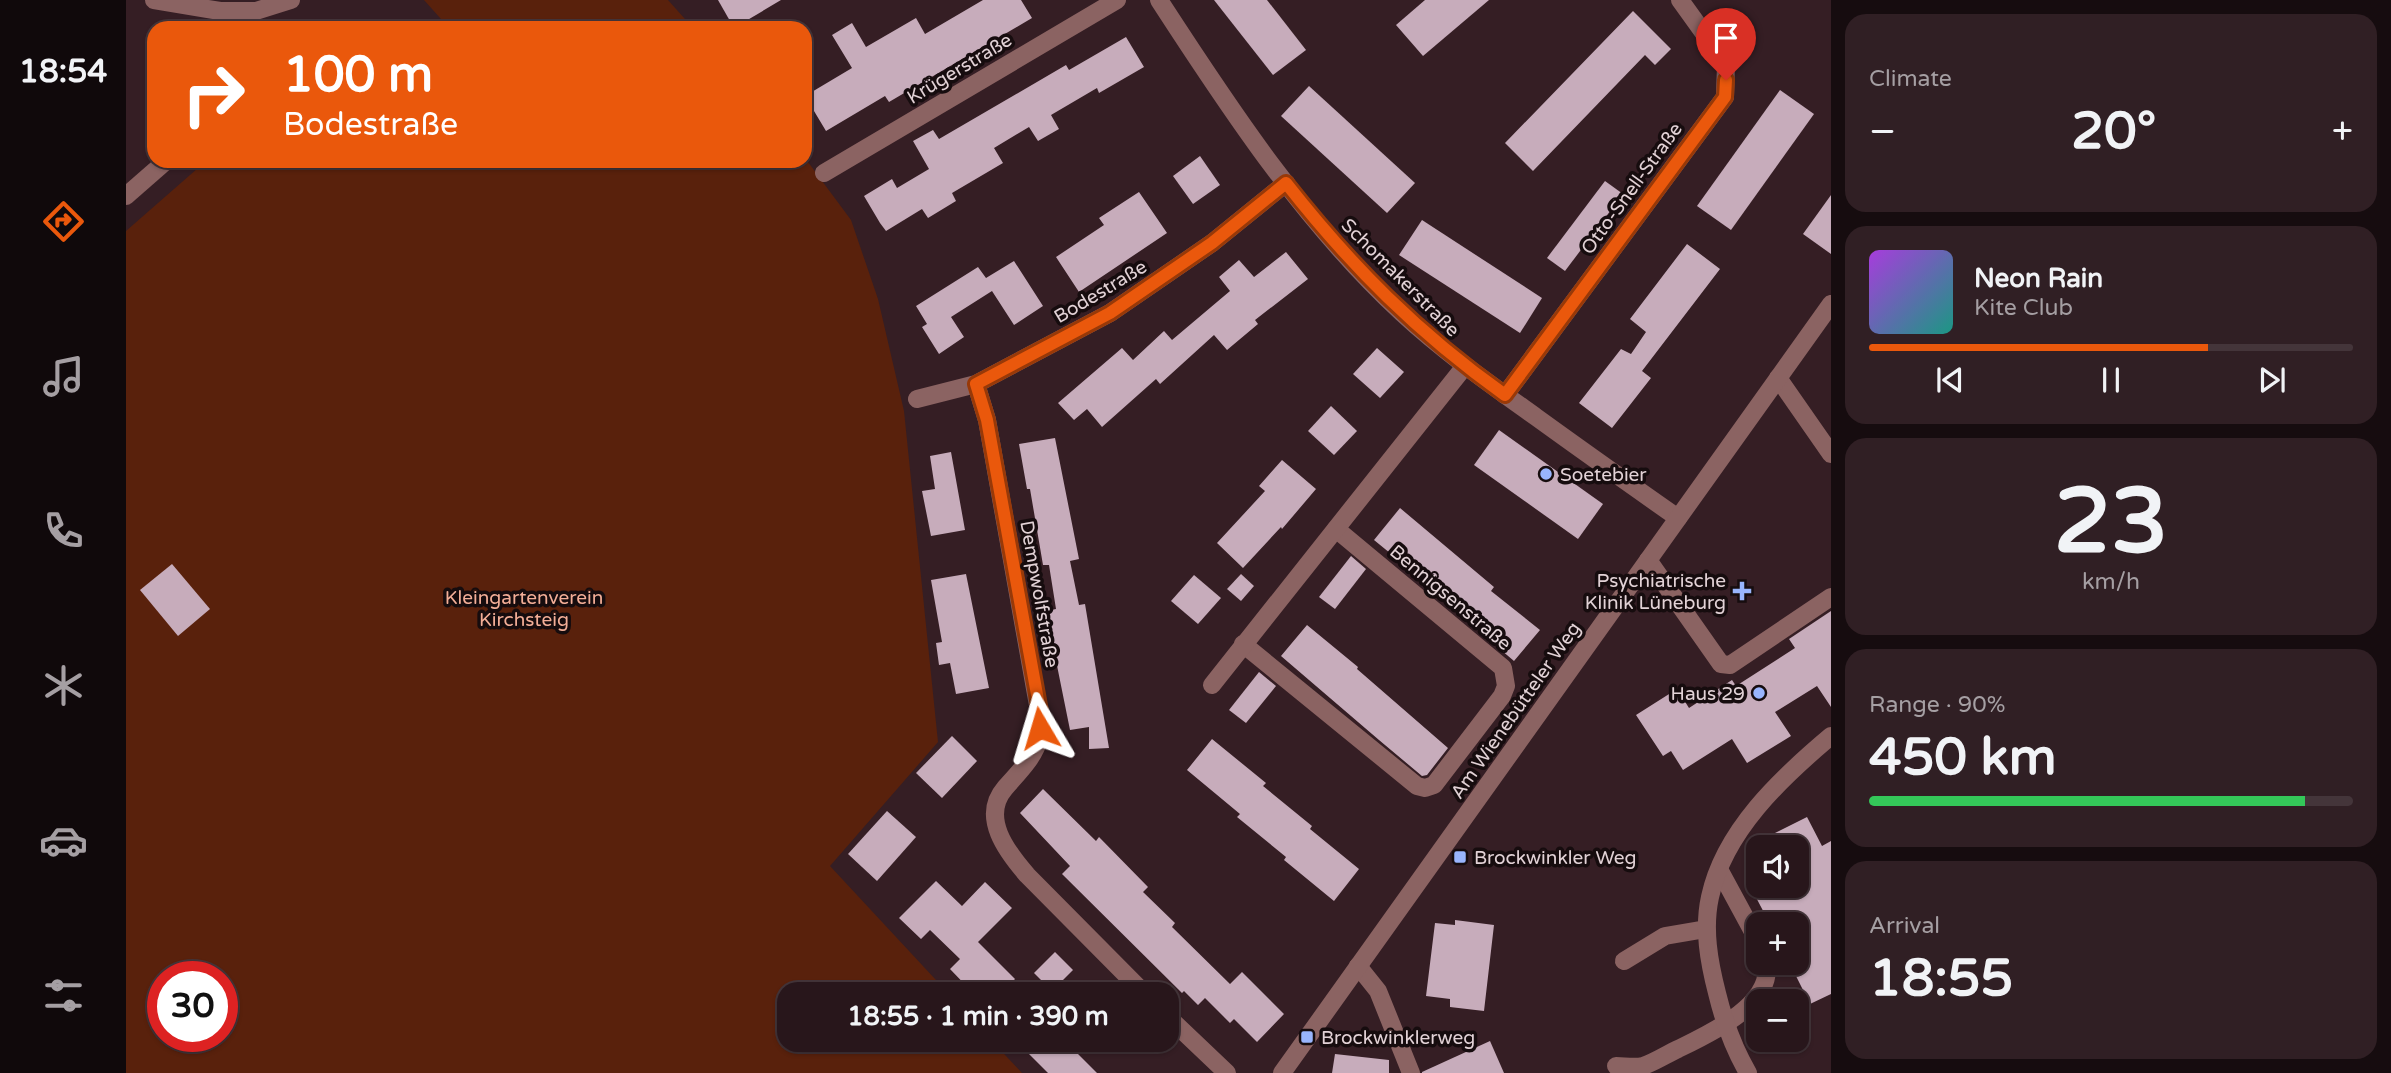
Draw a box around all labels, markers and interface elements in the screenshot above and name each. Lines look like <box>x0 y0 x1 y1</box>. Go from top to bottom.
pin <box>1696 8 1756 80</box>
icon: arrive <box>1707 19 1745 57</box>
street label: Krügerstraße <box>903 29 1016 109</box>
text: 100 m <box>283 46 433 105</box>
icon: right <box>168 49 259 140</box>
text: 18:54 <box>19 53 107 91</box>
text: Climate <box>1869 65 1952 93</box>
text: 20° <box>2071 100 2156 163</box>
text: Bodestraße <box>283 106 458 144</box>
text: − <box>1869 109 1896 155</box>
text: + <box>2332 109 2353 155</box>
street label: Otto-Snell-Straße <box>1577 119 1687 259</box>
icon: directions <box>39 197 88 246</box>
street label: Schomakerstraße <box>1337 214 1464 341</box>
street label: Bodestraße <box>1050 256 1151 328</box>
text: Neon Rain <box>1974 263 2103 294</box>
text: Kite Club <box>1974 294 2073 322</box>
icon: music <box>39 352 88 401</box>
icon: previous <box>1931 361 1969 399</box>
icon: pause <box>2092 361 2130 399</box>
icon: next <box>2253 361 2291 399</box>
place label: Soetebier <box>1560 464 1647 486</box>
marker: Soetebier <box>1538 466 1554 482</box>
text: 23 <box>2054 467 2168 577</box>
icon: phone <box>39 506 88 555</box>
street label: Dempwolfstraße <box>1015 519 1063 669</box>
street label: Bennigsenstraße <box>1385 541 1516 655</box>
text: km/h <box>2082 568 2140 596</box>
place label: Psychiatrische Klinik Lüneburg <box>1585 570 1726 614</box>
marker: Psychiatrische Klinik Lüneburg <box>1732 581 1752 601</box>
park label: Kleingartenverein Kirchsteig <box>445 587 603 631</box>
street label: Am Wienebütteler Weg <box>1446 618 1585 803</box>
icon: climate <box>39 661 88 710</box>
place label: Haus 29 <box>1671 683 1745 705</box>
marker: Haus 29 <box>1751 685 1767 701</box>
position arrow <box>1003 691 1077 765</box>
text: Range · 90% <box>1869 691 2005 719</box>
text: 450 km <box>1869 726 2057 789</box>
icon: car <box>39 816 88 865</box>
map controls <box>1746 835 1809 1052</box>
button: sound <box>1746 835 1809 898</box>
place label: Brockwinkler Weg <box>1474 847 1637 869</box>
marker: Brockwinkler Weg <box>1452 849 1468 865</box>
button: + <box>1746 912 1809 975</box>
text: Arrival <box>1869 912 1940 940</box>
text: 18:55 <box>1869 947 2013 1010</box>
speed limit sign: 30 <box>147 961 238 1052</box>
icon: filters <box>39 971 88 1020</box>
button: − <box>1746 989 1809 1052</box>
text: 18:55 · 1 min · 390 m <box>847 1001 1109 1032</box>
place label: Brockwinklerweg <box>1321 1027 1475 1049</box>
marker: Brockwinklerweg <box>1299 1029 1315 1045</box>

